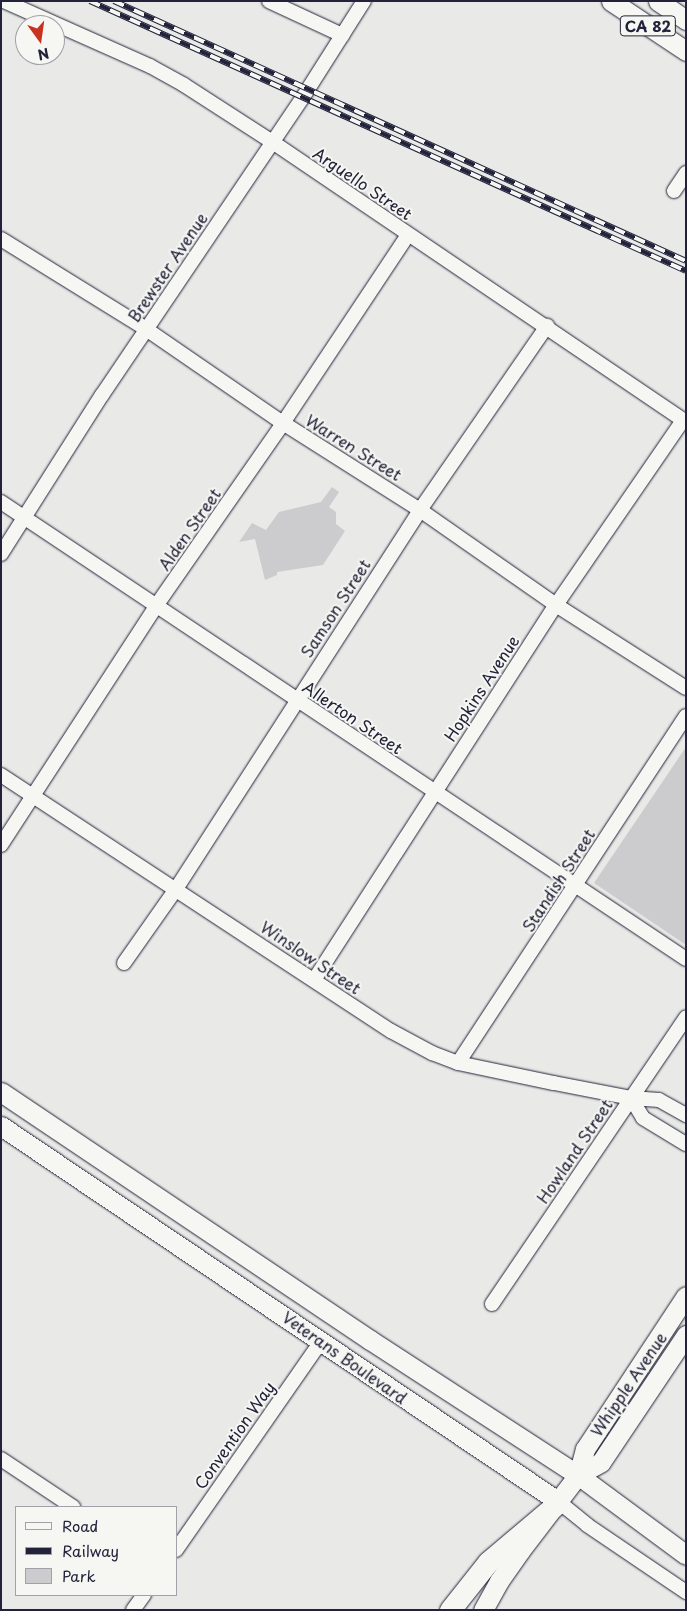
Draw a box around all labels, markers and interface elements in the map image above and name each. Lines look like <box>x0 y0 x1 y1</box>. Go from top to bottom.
road number: CA 82 <box>619 14 677 38</box>
north arrow <box>15 15 65 65</box>
text: N <box>36 43 51 66</box>
street label: Arguello Street <box>310 143 416 223</box>
street label: Brewster Avenue <box>123 209 211 325</box>
street label: Warren Street <box>302 410 406 484</box>
street label: Alden Street <box>154 484 224 574</box>
street label: Samson Street <box>296 556 374 660</box>
street label: Hopkins Avenue <box>440 632 522 744</box>
street label: Allerton Street <box>300 677 406 757</box>
street label: Standish Street <box>517 825 599 935</box>
street label: Winslow Street <box>257 916 365 998</box>
street label: Howland Street <box>532 1095 616 1207</box>
street label: Veterans Boulevard <box>279 1307 411 1407</box>
street label: Whipple Avenue <box>586 1328 670 1440</box>
street label: Convention Way <box>190 1378 278 1492</box>
legend <box>15 1506 178 1596</box>
text: Road <box>62 1514 98 1537</box>
text: Railway <box>62 1539 119 1562</box>
text: Park <box>62 1564 96 1587</box>

